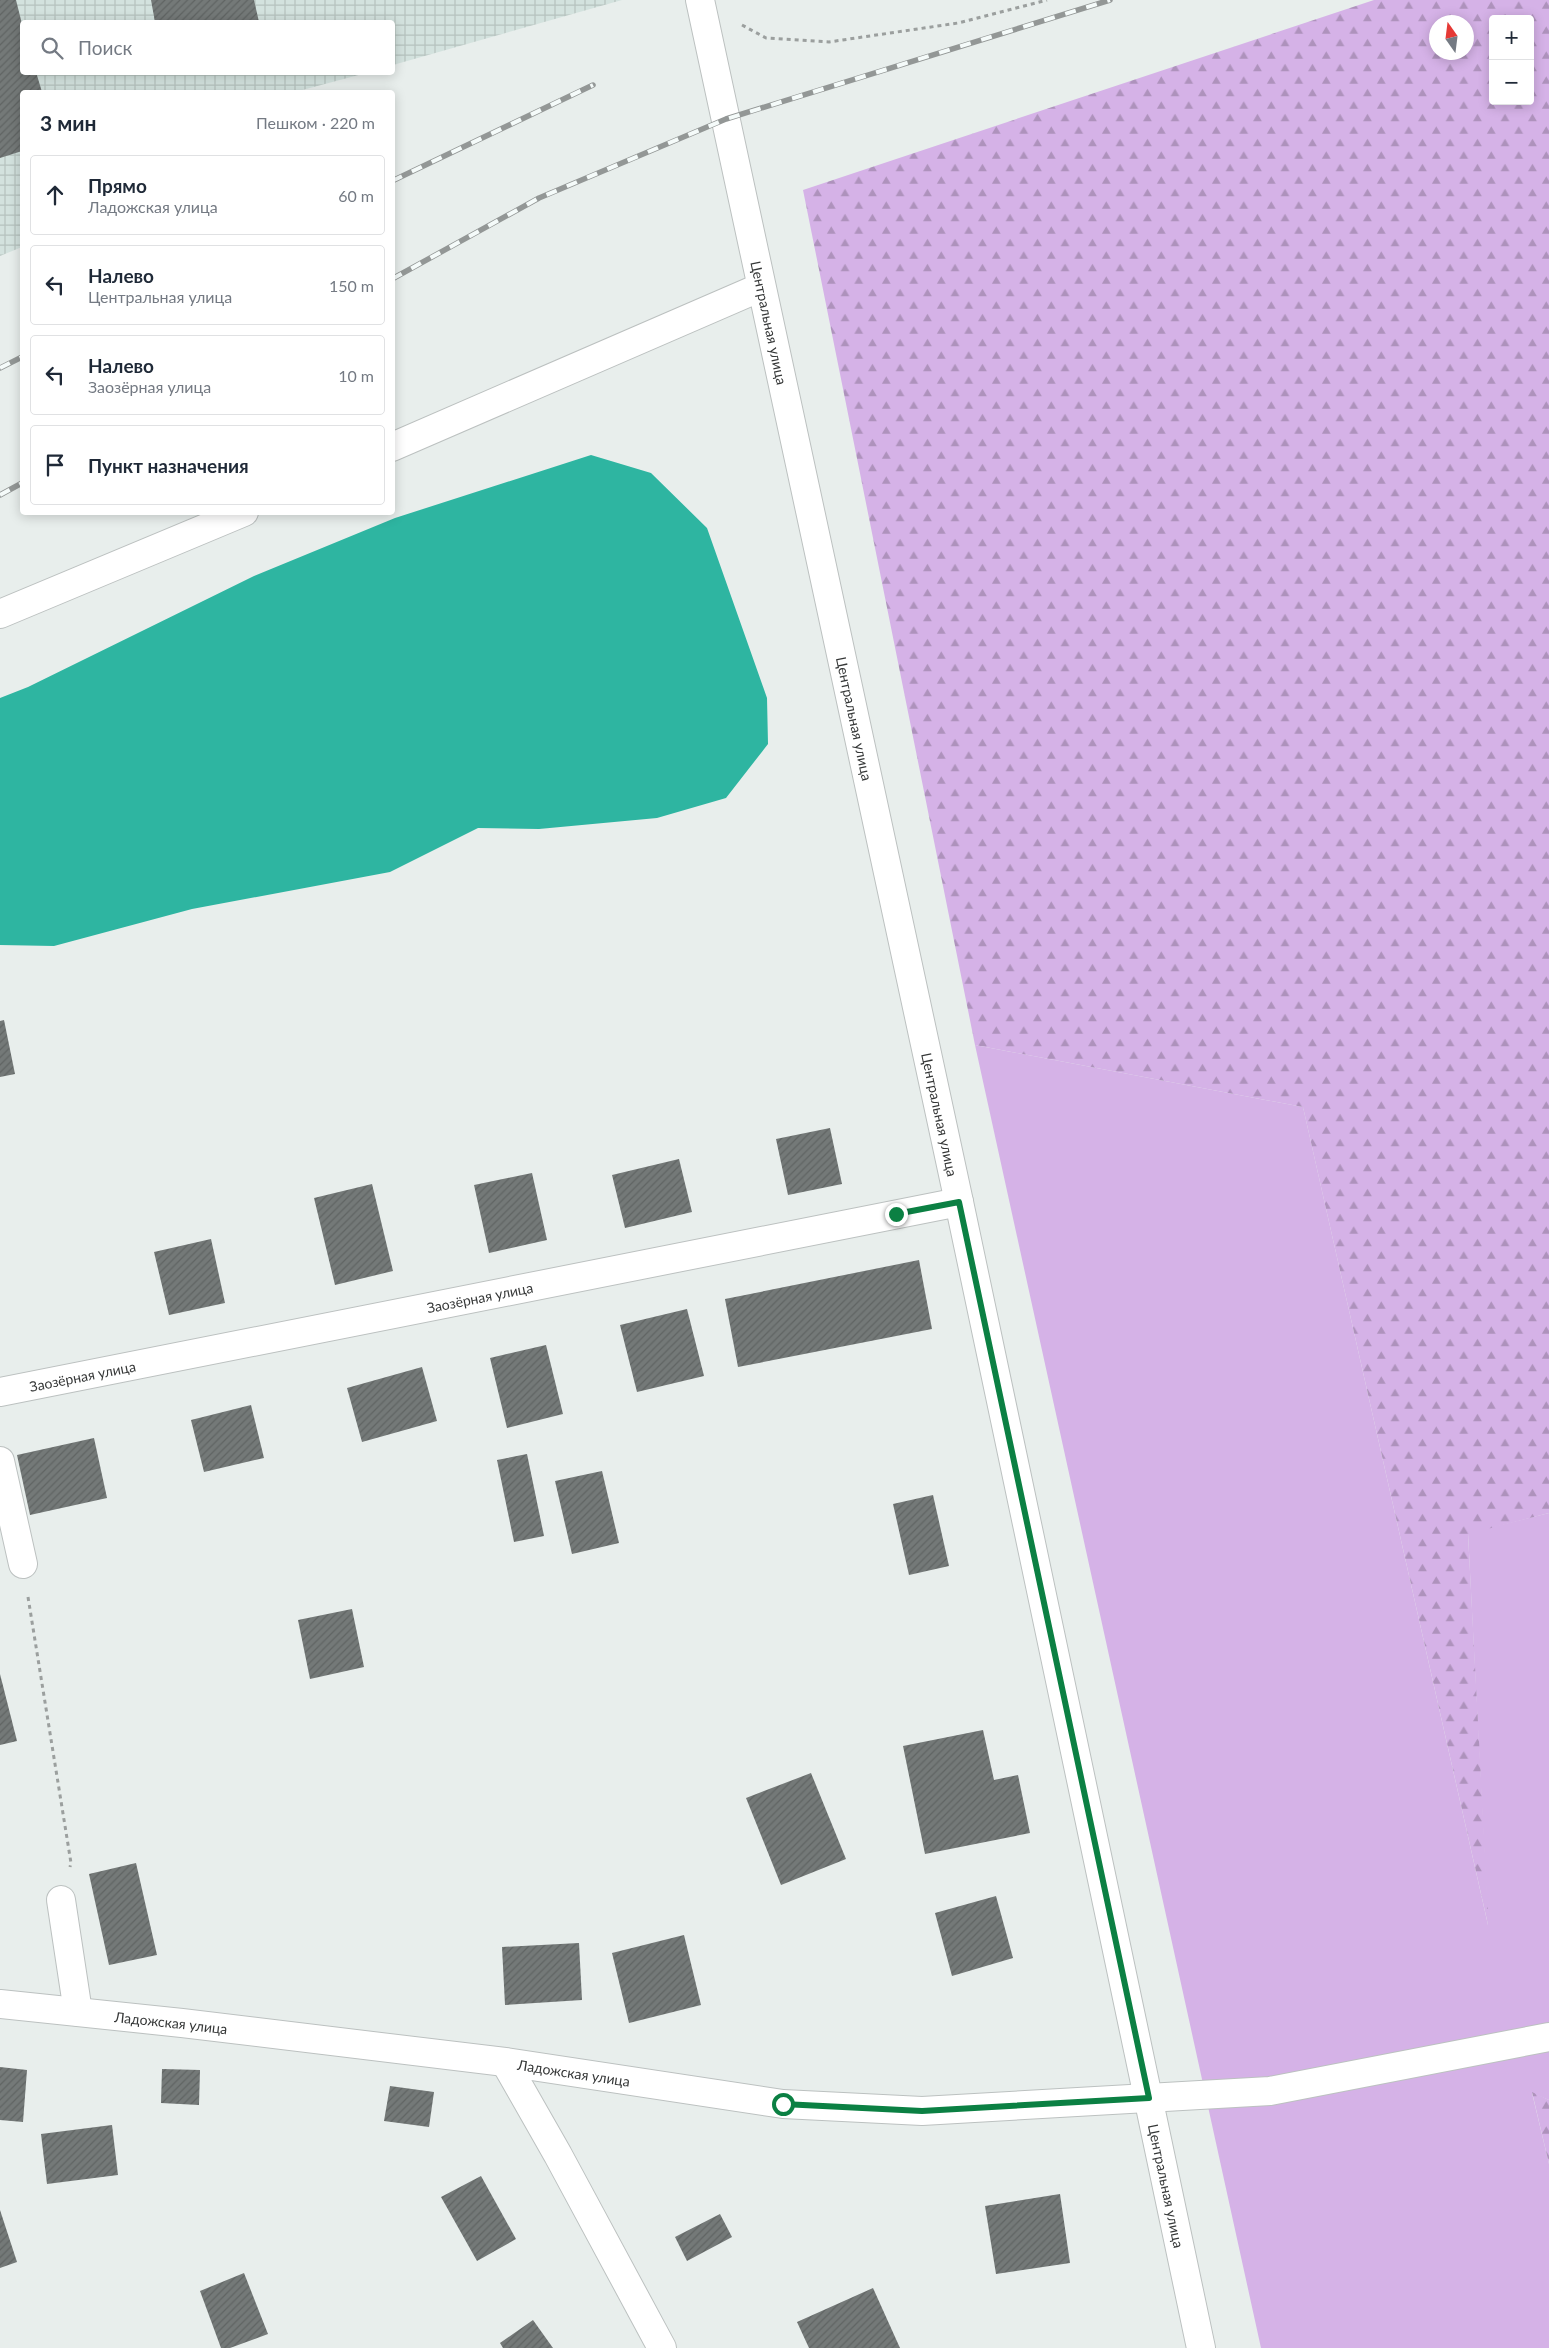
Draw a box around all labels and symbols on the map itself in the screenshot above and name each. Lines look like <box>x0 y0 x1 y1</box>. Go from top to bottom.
north arrow <box>1429 15 1474 60</box>
street label: Центральная улица <box>748 259 791 386</box>
street label: Центральная улица <box>833 655 876 782</box>
street label: Центральная улица <box>919 1051 962 1178</box>
route end <box>885 1203 908 1226</box>
street label: Заозёрная улица <box>425 1278 534 1316</box>
street label: Заозёрная улица <box>28 1357 137 1394</box>
street label: Ладожская улица <box>113 2007 229 2037</box>
street label: Ладожская улица <box>515 2055 631 2089</box>
route start <box>772 2093 795 2116</box>
street label: Центральная улица <box>1145 2122 1188 2249</box>

